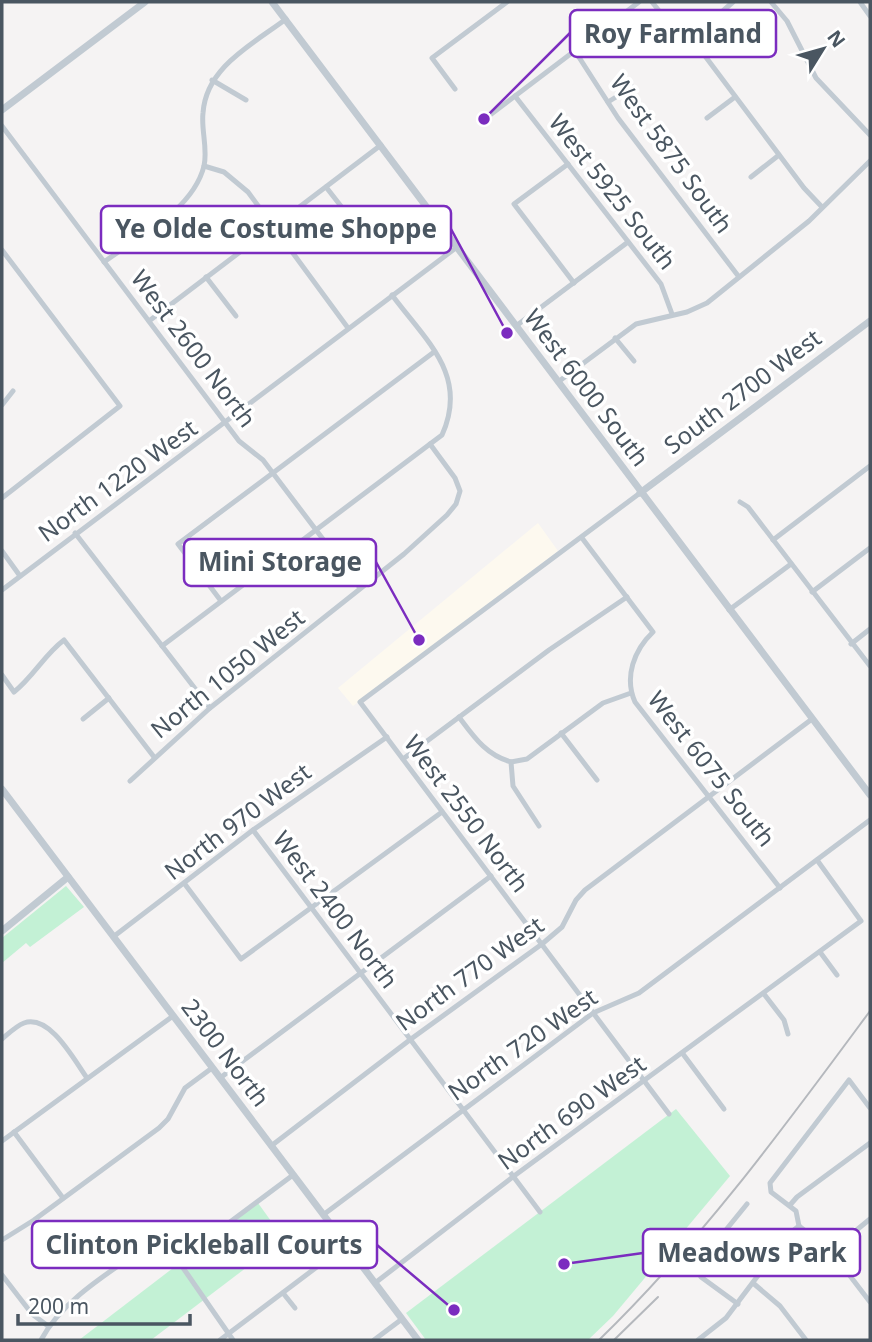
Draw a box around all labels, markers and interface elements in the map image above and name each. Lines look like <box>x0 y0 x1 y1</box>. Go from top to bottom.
callout: Roy Farmland <box>570 10 776 57</box>
north arrow <box>788 14 858 84</box>
text: Roy Farmland <box>584 15 762 51</box>
text: N <box>822 25 852 53</box>
street label: West 5875 South <box>603 67 741 239</box>
street label: West 5925 South <box>542 106 684 276</box>
callout: Ye Olde Costume Shoppe <box>101 206 451 253</box>
text: Ye Olde Costume Shoppe <box>115 210 437 246</box>
street label: West 2600 North <box>124 263 264 434</box>
street label: West 6000 South <box>517 302 657 472</box>
street label: South 2700 West <box>657 321 828 461</box>
street label: North 1220 West <box>31 411 204 549</box>
callout: Mini Storage <box>184 539 376 586</box>
text: Mini Storage <box>198 543 362 579</box>
street label: North 1050 West <box>143 600 311 745</box>
street label: West 6075 South <box>641 683 783 853</box>
street label: West 2550 North <box>397 728 537 899</box>
street label: North 970 West <box>157 755 317 887</box>
street label: West 2400 North <box>266 824 406 995</box>
street label: North 770 West <box>388 908 550 1038</box>
street label: North 720 West <box>441 980 604 1108</box>
street label: 2300 North <box>175 991 278 1113</box>
street label: North 690 West <box>490 1047 652 1177</box>
callout: Clinton Pickleball Courts <box>32 1221 377 1268</box>
text: Clinton Pickleball Courts <box>45 1226 363 1262</box>
callout: Meadows Park <box>643 1229 860 1276</box>
text: Meadows Park <box>657 1234 848 1270</box>
scale bar <box>18 1282 189 1326</box>
text: 200 m <box>28 1292 89 1320</box>

